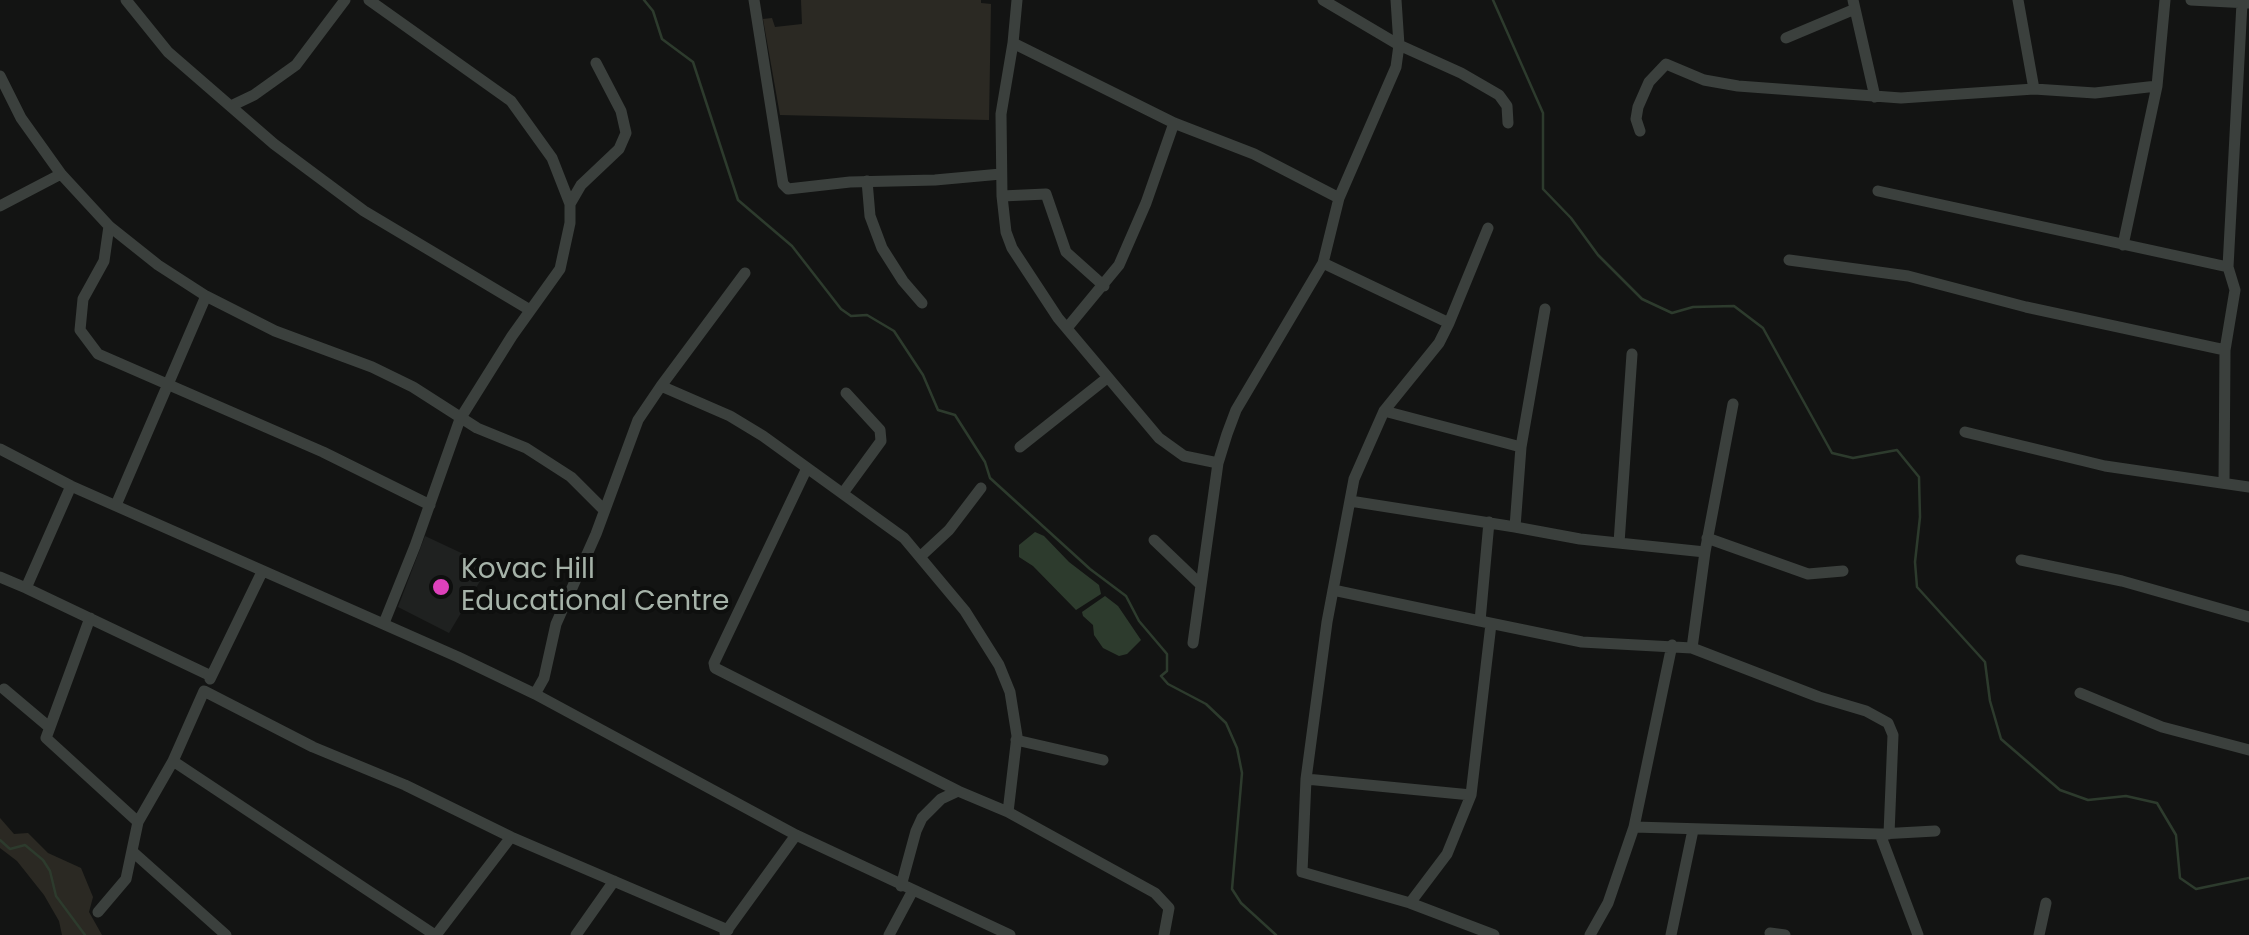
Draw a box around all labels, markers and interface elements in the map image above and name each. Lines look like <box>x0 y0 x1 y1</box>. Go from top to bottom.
place label: Kovac Hill Educational Centre <box>461 554 729 620</box>
marker: Kovac Hill Educational Centre <box>430 576 452 598</box>

